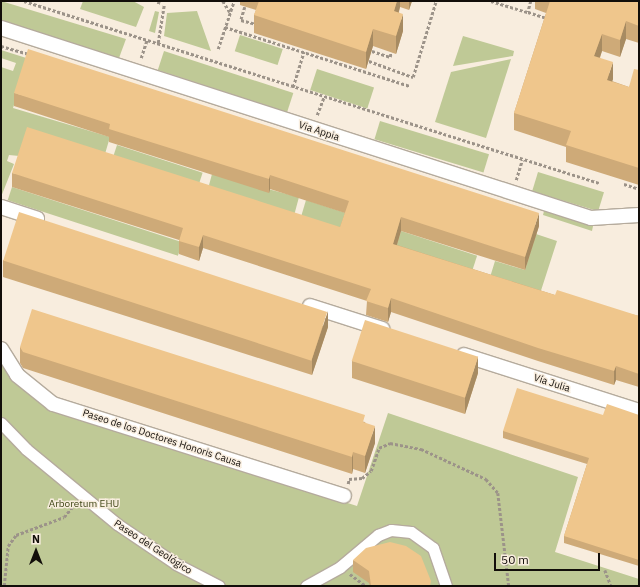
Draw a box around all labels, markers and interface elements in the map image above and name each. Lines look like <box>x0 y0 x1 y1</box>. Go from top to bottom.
street label: Via Appia <box>297 119 341 143</box>
street label: Vía Julia <box>532 371 572 395</box>
street label: Paseo de los Doctores Honoris Causa <box>81 407 243 469</box>
park label: Arboretum EHU <box>49 498 119 510</box>
street label: Paseo del Geológico <box>112 517 194 577</box>
north arrow <box>16 531 56 571</box>
text: N <box>32 532 40 546</box>
scale bar <box>496 545 602 571</box>
text: 50 m <box>501 552 529 567</box>

